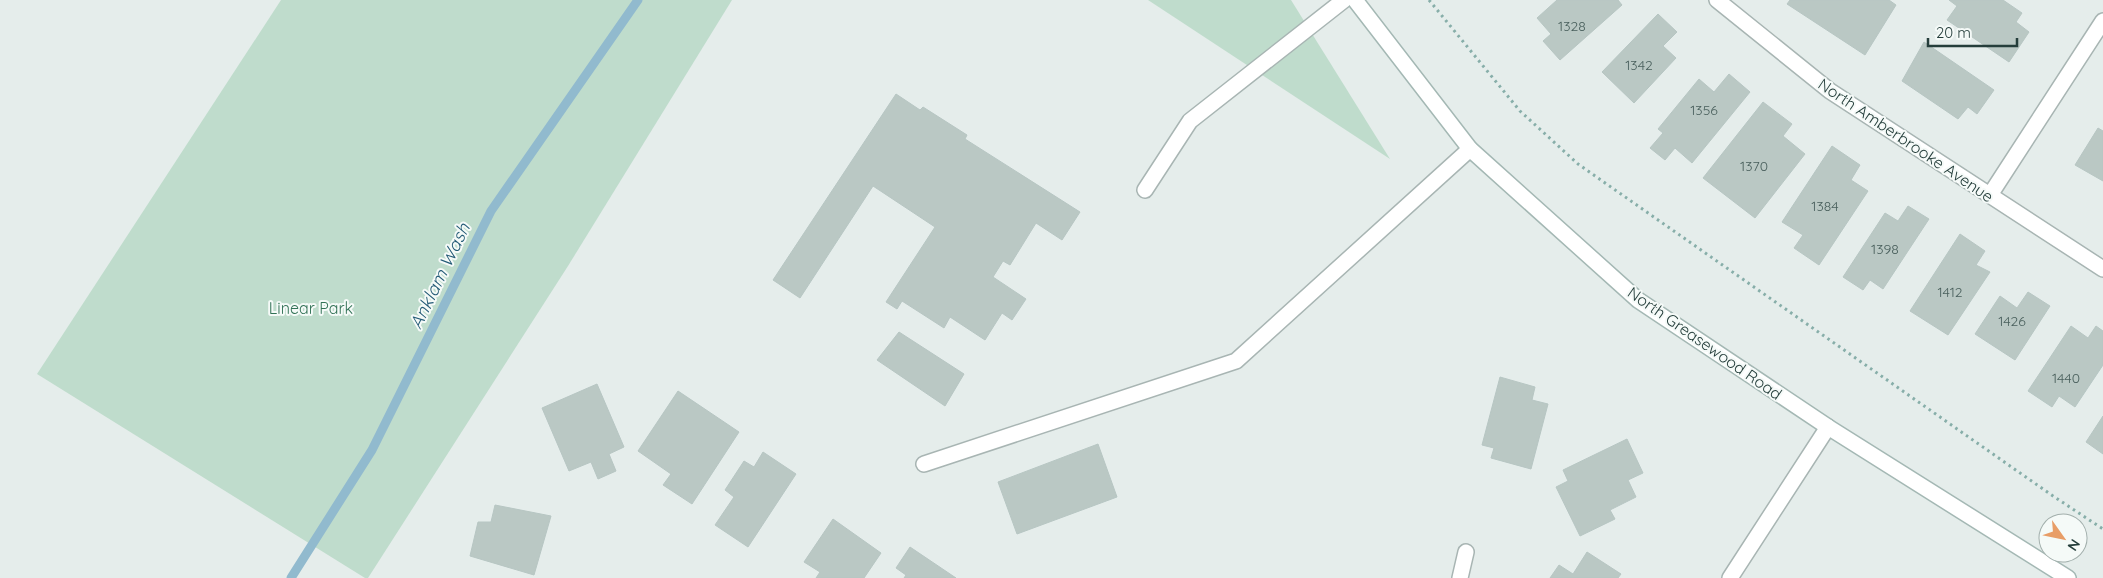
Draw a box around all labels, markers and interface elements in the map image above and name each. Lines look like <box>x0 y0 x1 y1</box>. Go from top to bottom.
scale bar <box>1928 15 2017 47</box>
house number: 1328 <box>1558 17 1586 35</box>
text: 20 m <box>1936 23 1971 42</box>
house number: 1342 <box>1625 56 1653 74</box>
street label: North Amberbrooke Avenue <box>1814 74 1998 206</box>
house number: 1356 <box>1690 101 1718 119</box>
house number: 1370 <box>1740 157 1768 175</box>
house number: 1384 <box>1811 197 1839 215</box>
water label: Anklam Wash <box>404 218 475 332</box>
house number: 1398 <box>1871 240 1899 258</box>
street label: North Greasewood Road <box>1624 282 1786 404</box>
house number: 1412 <box>1937 283 1963 301</box>
park label: Linear Park <box>269 298 353 318</box>
house number: 1426 <box>1998 312 2026 330</box>
house number: 1440 <box>2052 369 2080 387</box>
north arrow <box>2038 513 2088 563</box>
text: N <box>2064 536 2084 554</box>

